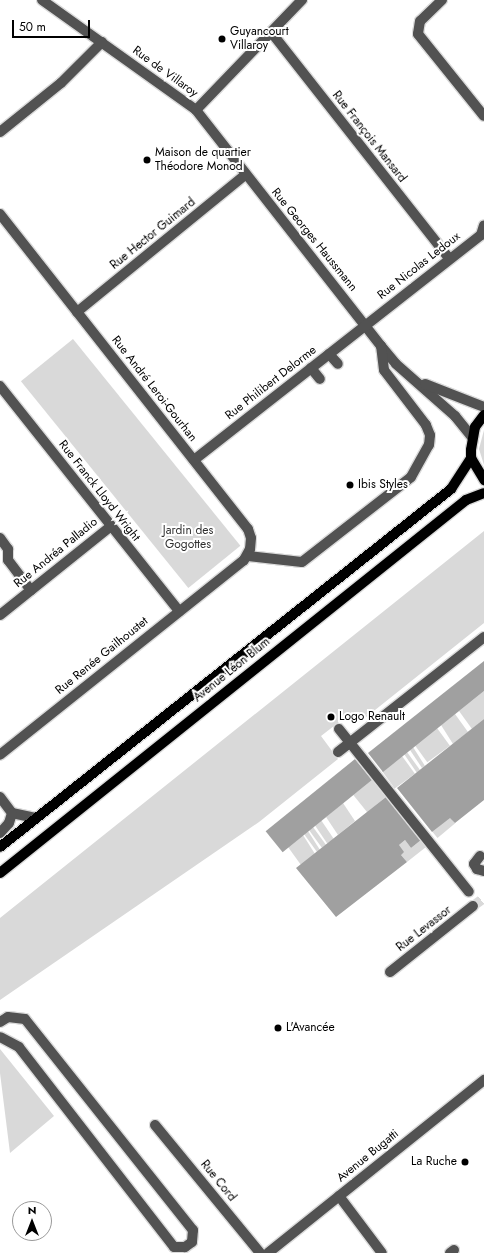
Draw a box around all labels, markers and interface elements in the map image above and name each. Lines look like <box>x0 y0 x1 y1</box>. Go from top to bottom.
scale bar <box>14 12 92 38</box>
text: 50 m <box>19 18 46 36</box>
place label: Guyancourt Villaroy <box>230 25 289 53</box>
marker: Guyancourt Villaroy <box>217 34 227 44</box>
street label: Rue de Villaroy <box>129 43 201 101</box>
street label: Rue François Mansard <box>329 88 409 186</box>
place label: Maison de quartier Théodore Monod <box>155 146 251 174</box>
marker: Maison de quartier Théodore Monod <box>142 155 152 165</box>
street label: Rue Georges Haussmann <box>268 186 360 294</box>
street label: Rue Hector Guimard <box>108 195 198 273</box>
street label: Rue Nicolas Ledoux <box>375 229 463 303</box>
street label: Rue André Leroi-Gourhan <box>108 333 200 445</box>
street label: Rue Philibert Delorme <box>223 343 319 423</box>
street label: Rue Franck Lloyd Wright <box>55 438 143 544</box>
place label: Ibis Styles <box>358 478 408 492</box>
marker: Ibis Styles <box>345 480 355 490</box>
street label: Rue Andréa Palladio <box>11 515 101 591</box>
park label: Jardin des Gogottes <box>163 524 213 552</box>
street label: Rue Renée Gailhoustet <box>53 614 151 698</box>
street label: Avenue Léon Blum <box>191 635 273 705</box>
place label: Logo Renault <box>339 710 405 724</box>
marker: Logo Renault <box>326 712 336 722</box>
street label: Rue Levassor <box>394 903 454 955</box>
place label: L'Avancée <box>286 1021 335 1035</box>
marker: L'Avancée <box>273 1023 283 1033</box>
street label: Avenue Bugatti <box>334 1127 402 1185</box>
place label: La Ruche <box>411 1155 457 1169</box>
marker: La Ruche <box>460 1157 470 1167</box>
street label: Rue Cord <box>197 1158 239 1204</box>
north arrow <box>12 1201 52 1241</box>
text: N <box>28 1202 36 1218</box>

